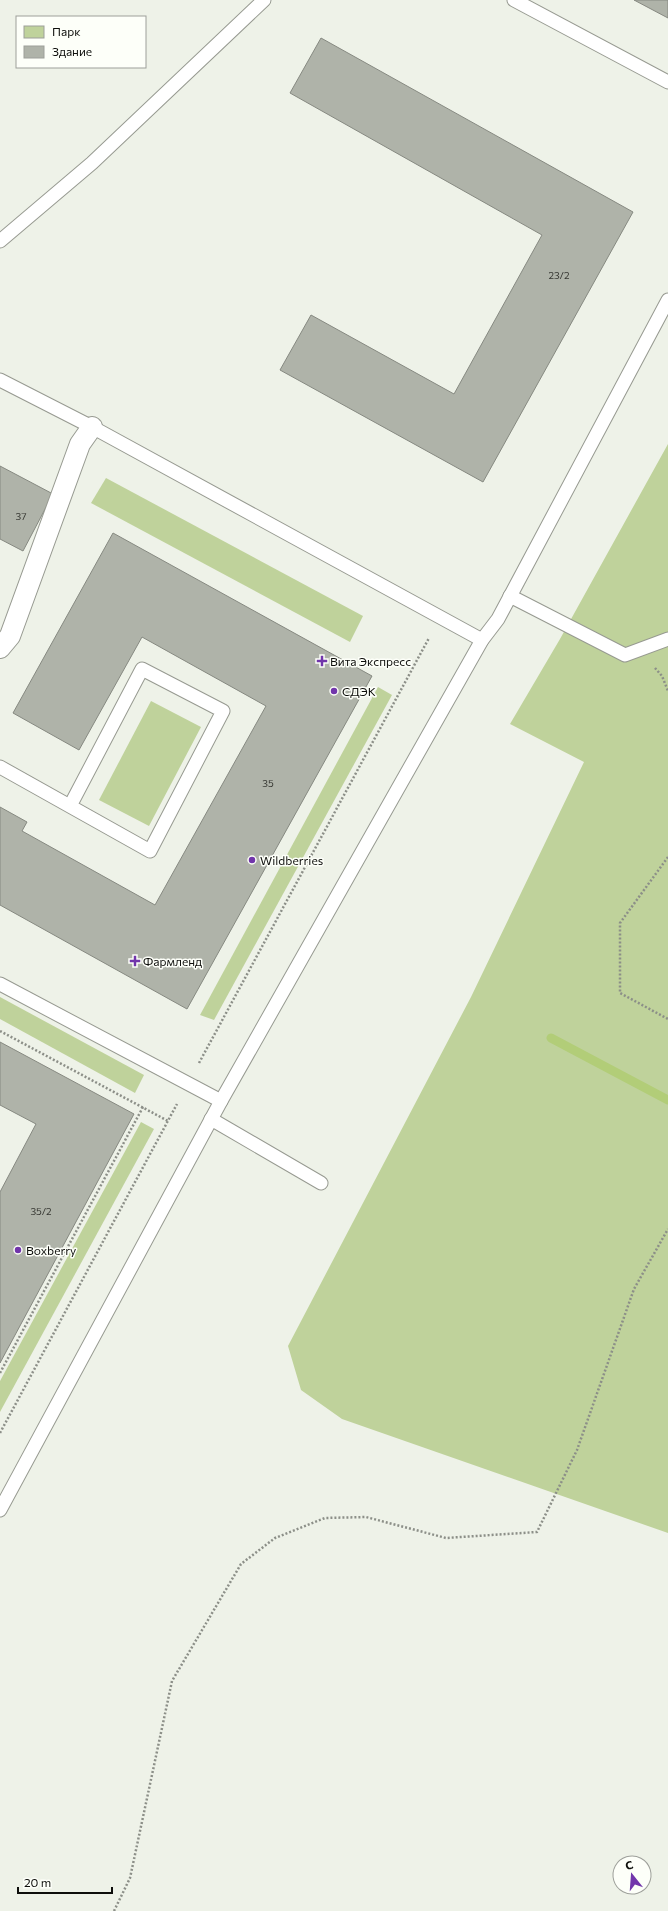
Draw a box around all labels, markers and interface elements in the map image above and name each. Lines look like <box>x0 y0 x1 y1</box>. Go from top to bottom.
legend <box>16 16 146 68</box>
text: Парк <box>52 24 81 38</box>
text: Здание <box>52 44 92 58</box>
house number: 23/2 <box>548 269 570 281</box>
house number: 37 <box>16 510 26 522</box>
place label: Вита Экспресс <box>330 654 411 668</box>
marker: Вита Экспресс <box>317 656 327 666</box>
place label: СДЭК <box>342 684 376 698</box>
marker: СДЭК <box>329 686 339 696</box>
house number: 35 <box>262 777 274 789</box>
place label: Wildberries <box>260 853 323 867</box>
marker: Wildberries <box>247 855 257 865</box>
place label: Фармленд <box>143 954 202 968</box>
marker: Фармленд <box>130 956 140 966</box>
house number: 35/2 <box>30 1205 52 1217</box>
place label: Boxberry <box>26 1243 76 1257</box>
marker: Boxberry <box>13 1245 23 1255</box>
north arrow <box>612 1855 652 1895</box>
text: С <box>623 1858 635 1872</box>
scale bar <box>18 1869 112 1895</box>
text: 20 m <box>24 1875 51 1889</box>

